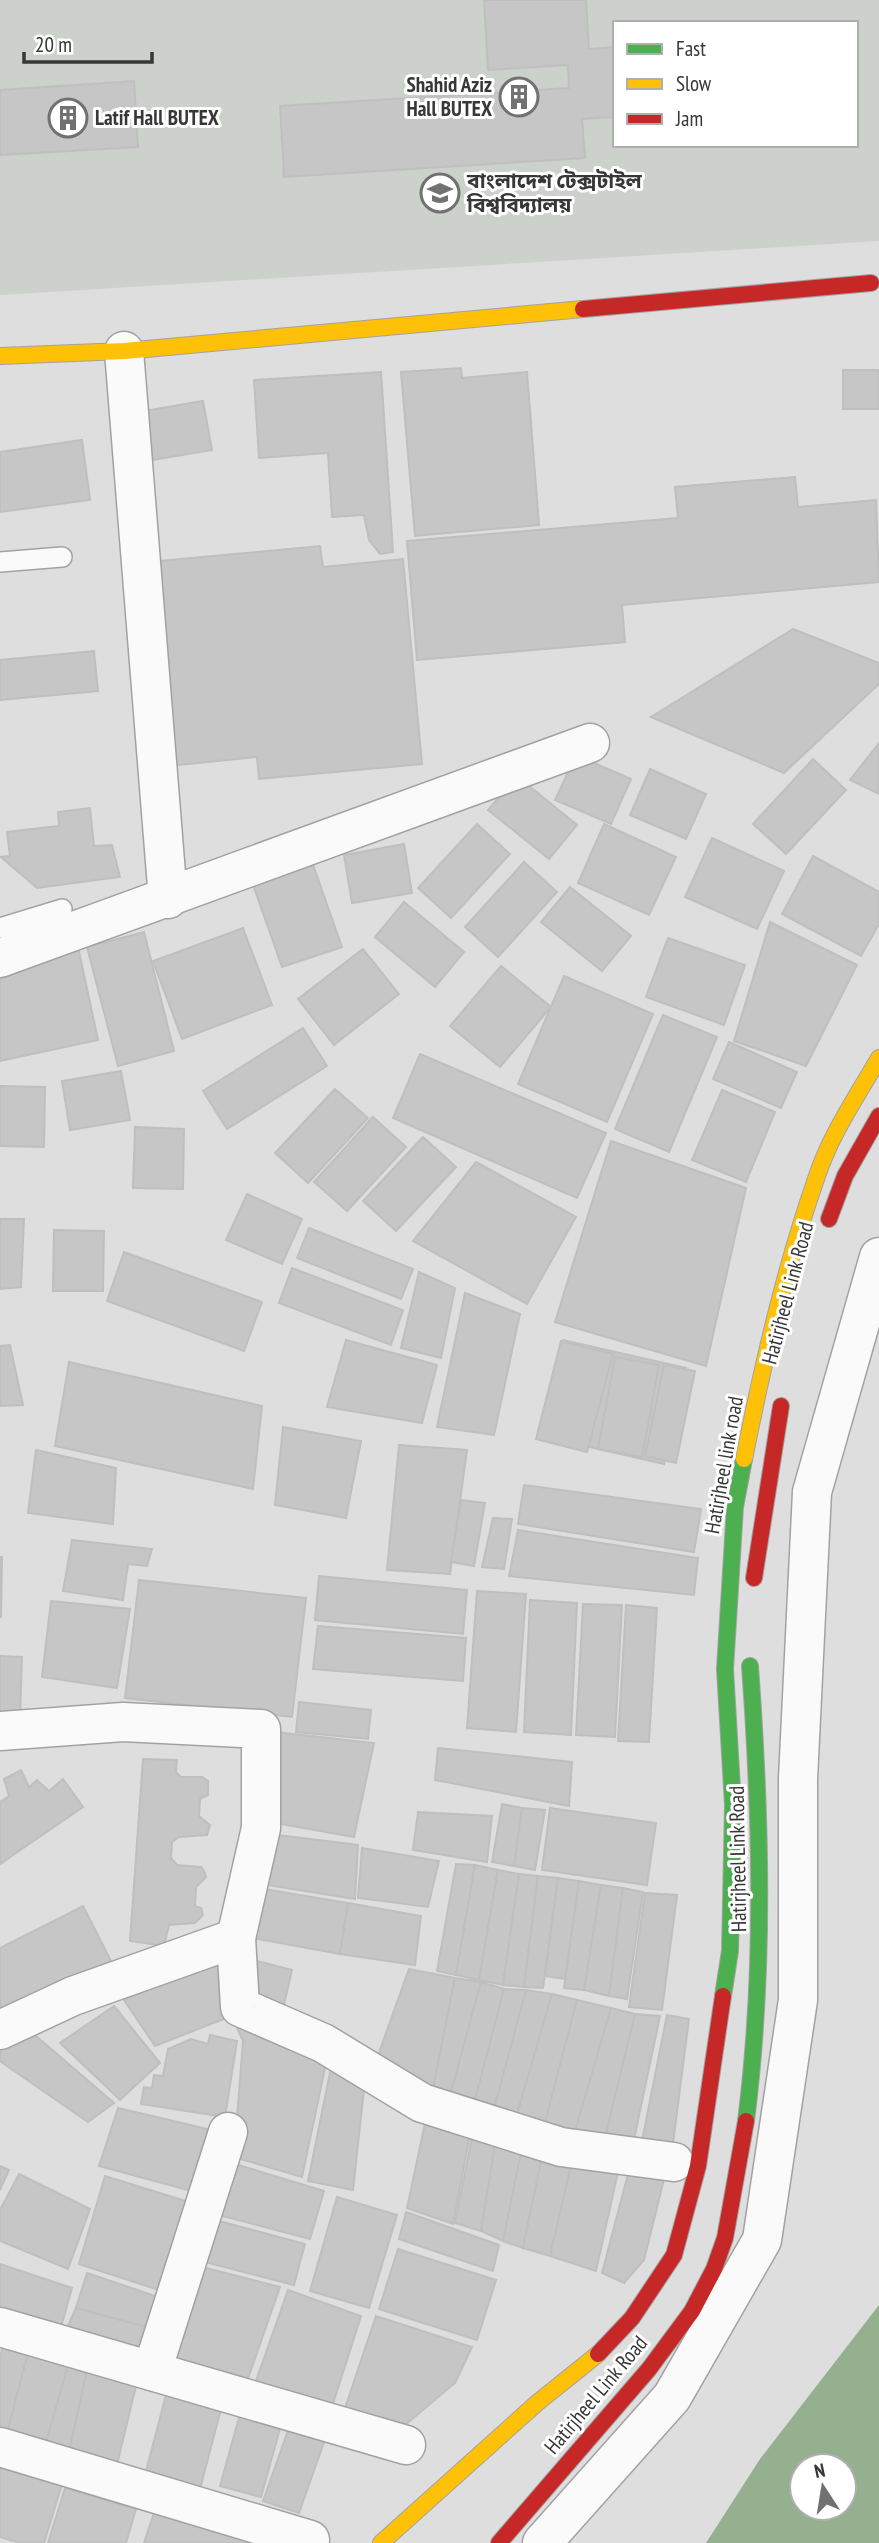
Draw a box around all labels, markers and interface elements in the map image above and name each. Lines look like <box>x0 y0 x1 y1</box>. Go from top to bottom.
scale bar <box>24 21 152 65</box>
legend <box>613 21 858 147</box>
text: 20 m <box>35 31 72 58</box>
text: Fast <box>676 35 706 62</box>
text: Slow <box>676 70 712 97</box>
place label: Shahid Aziz Hall BUTEX <box>406 71 492 122</box>
building icon: Shahid Aziz Hall BUTEX <box>498 76 540 118</box>
building icon: Latif Hall BUTEX <box>47 97 89 139</box>
place label: Latif Hall BUTEX <box>95 104 219 131</box>
text: Jam <box>675 105 703 132</box>
place label: বাংলাদেশ টেক্সটাইল বিশ্ববিদ্যালয় <box>466 167 643 218</box>
school or university icon: বাংলাদেশ টেক্সটাইল বিশ্ববিদ্যালয় <box>419 172 461 214</box>
street label: Hatirjheel Link Road <box>756 1219 820 1367</box>
street label: Hatirjheel link road <box>698 1394 749 1536</box>
street label: Hatirjheel Link Road <box>723 1786 752 1932</box>
street label: Hatirjheel Link Road <box>538 2330 653 2459</box>
north arrow <box>788 2452 858 2522</box>
text: N <box>812 2458 827 2483</box>

